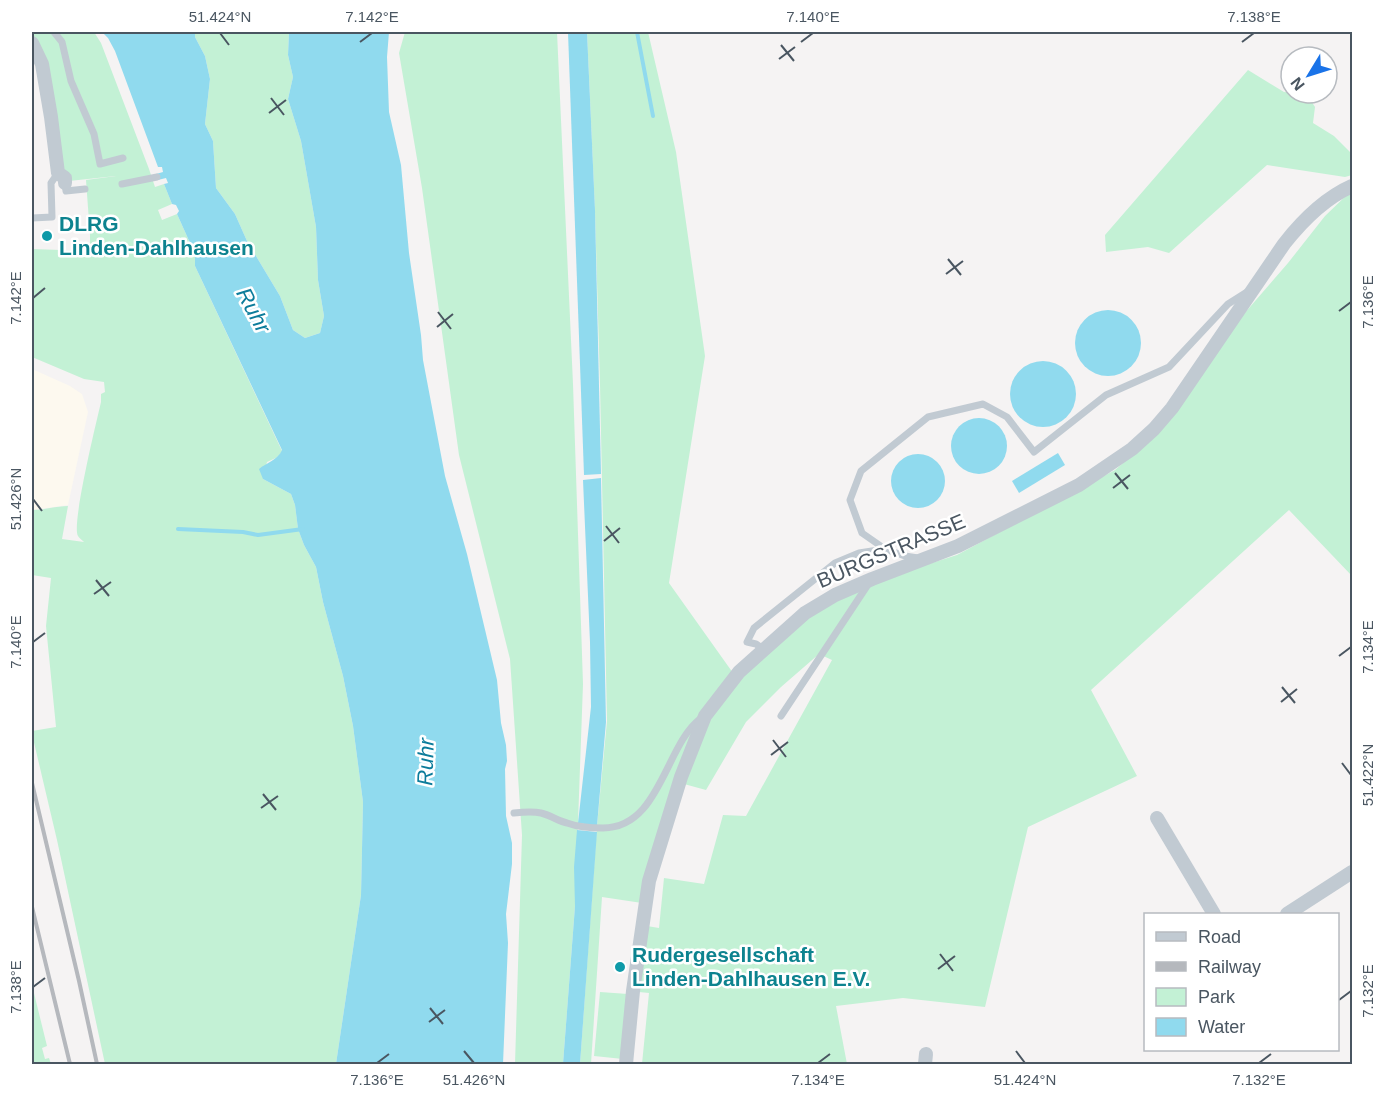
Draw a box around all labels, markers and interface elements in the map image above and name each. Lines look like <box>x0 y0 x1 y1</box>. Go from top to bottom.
text: 51.424°N <box>189 8 251 25</box>
text: 7.142°E <box>345 8 399 25</box>
text: 7.140°E <box>786 8 840 25</box>
text: 7.138°E <box>1227 8 1281 25</box>
north arrow <box>1279 45 1339 105</box>
text: N <box>1287 74 1308 94</box>
place label: DLRG Linden-Dahlhausen <box>59 212 254 259</box>
marker: DLRG Linden-Dahlhausen <box>40 229 54 243</box>
text: 7.142°E <box>7 271 24 325</box>
text: 7.136°E <box>1359 275 1376 329</box>
water label: Ruhr <box>231 283 277 339</box>
text: 51.426°N <box>7 468 24 530</box>
street label: BURGSTRASSE <box>813 509 968 592</box>
text: 7.140°E <box>7 615 24 669</box>
text: 7.134°E <box>1359 620 1376 674</box>
water label: Ruhr <box>412 736 439 786</box>
text: 51.422°N <box>1359 744 1376 806</box>
legend <box>1144 913 1339 1051</box>
text: Road <box>1198 927 1241 947</box>
place label: Rudergesellschaft Linden-Dahlhausen E.V. <box>632 943 870 990</box>
text: Railway <box>1198 957 1261 977</box>
text: 7.138°E <box>7 960 24 1014</box>
marker: Rudergesellschaft Linden-Dahlhausen E.V. <box>613 960 627 974</box>
text: 7.132°E <box>1359 964 1376 1018</box>
text: Park <box>1198 987 1236 1007</box>
text: Water <box>1198 1017 1245 1037</box>
text: 7.136°E <box>350 1071 404 1088</box>
text: 51.426°N <box>443 1071 505 1088</box>
text: 7.134°E <box>791 1071 845 1088</box>
text: 51.424°N <box>994 1071 1056 1088</box>
text: 7.132°E <box>1232 1071 1286 1088</box>

